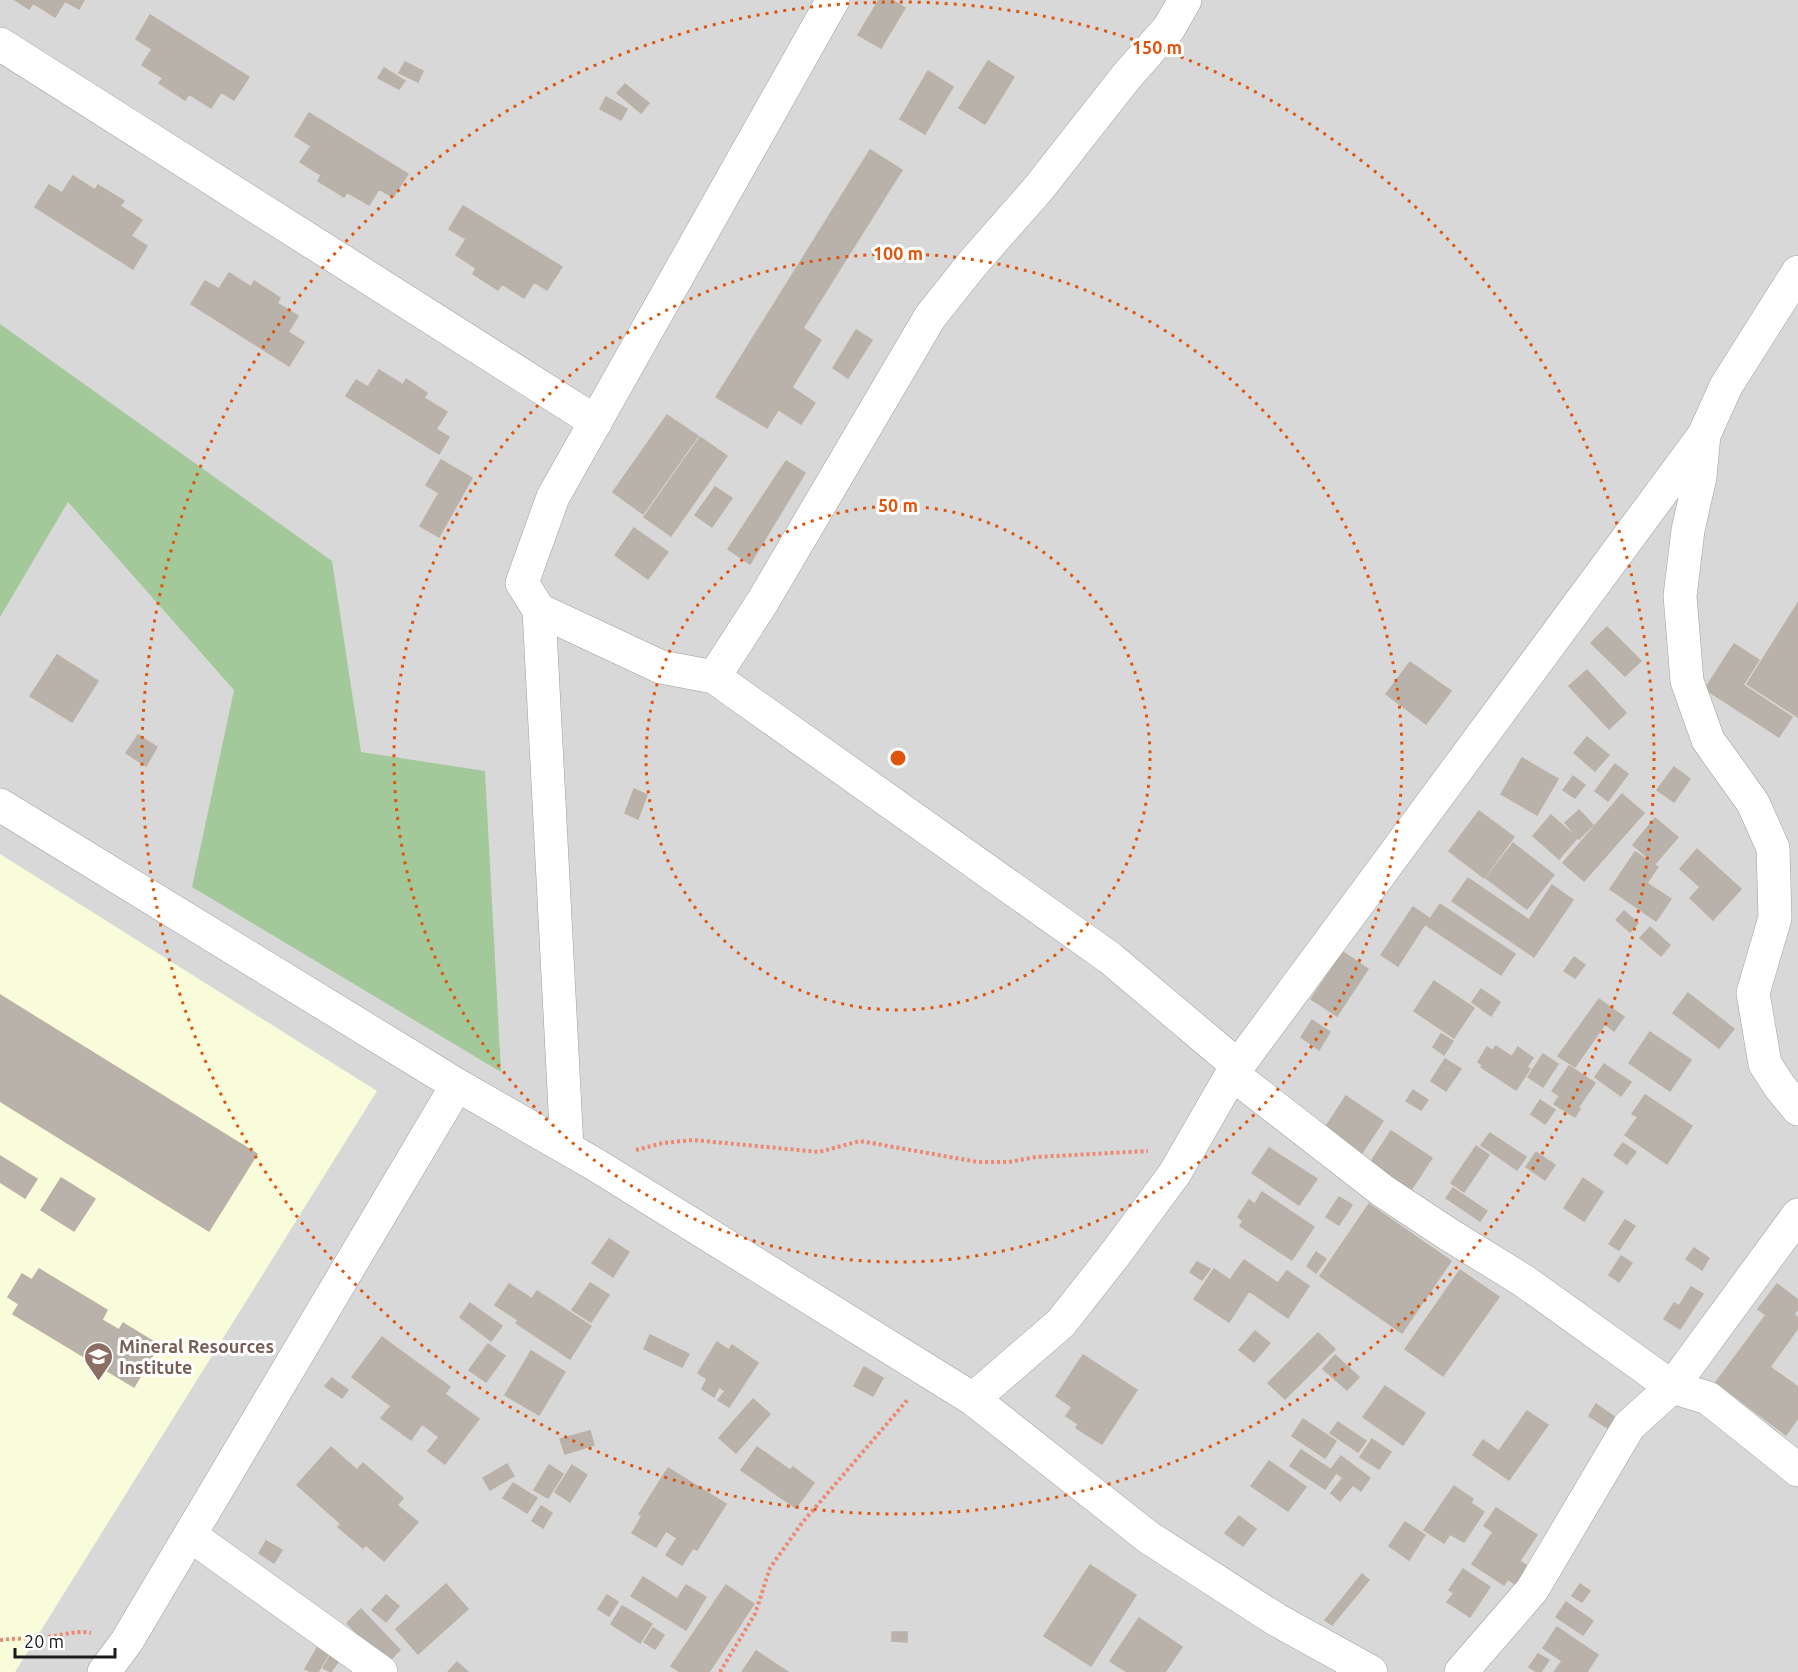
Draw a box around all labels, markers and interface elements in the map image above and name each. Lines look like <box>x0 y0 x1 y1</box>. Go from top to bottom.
text: 150 m <box>1132 37 1182 57</box>
text: 100 m <box>873 243 923 263</box>
text: 50 m <box>878 495 918 515</box>
centre of rings <box>888 748 908 768</box>
place label: Mineral Resources Institute <box>119 1336 274 1377</box>
school or university icon: Mineral Resources Institute <box>82 1340 114 1382</box>
scale bar <box>15 1621 116 1659</box>
text: 20 m <box>24 1631 64 1651</box>

